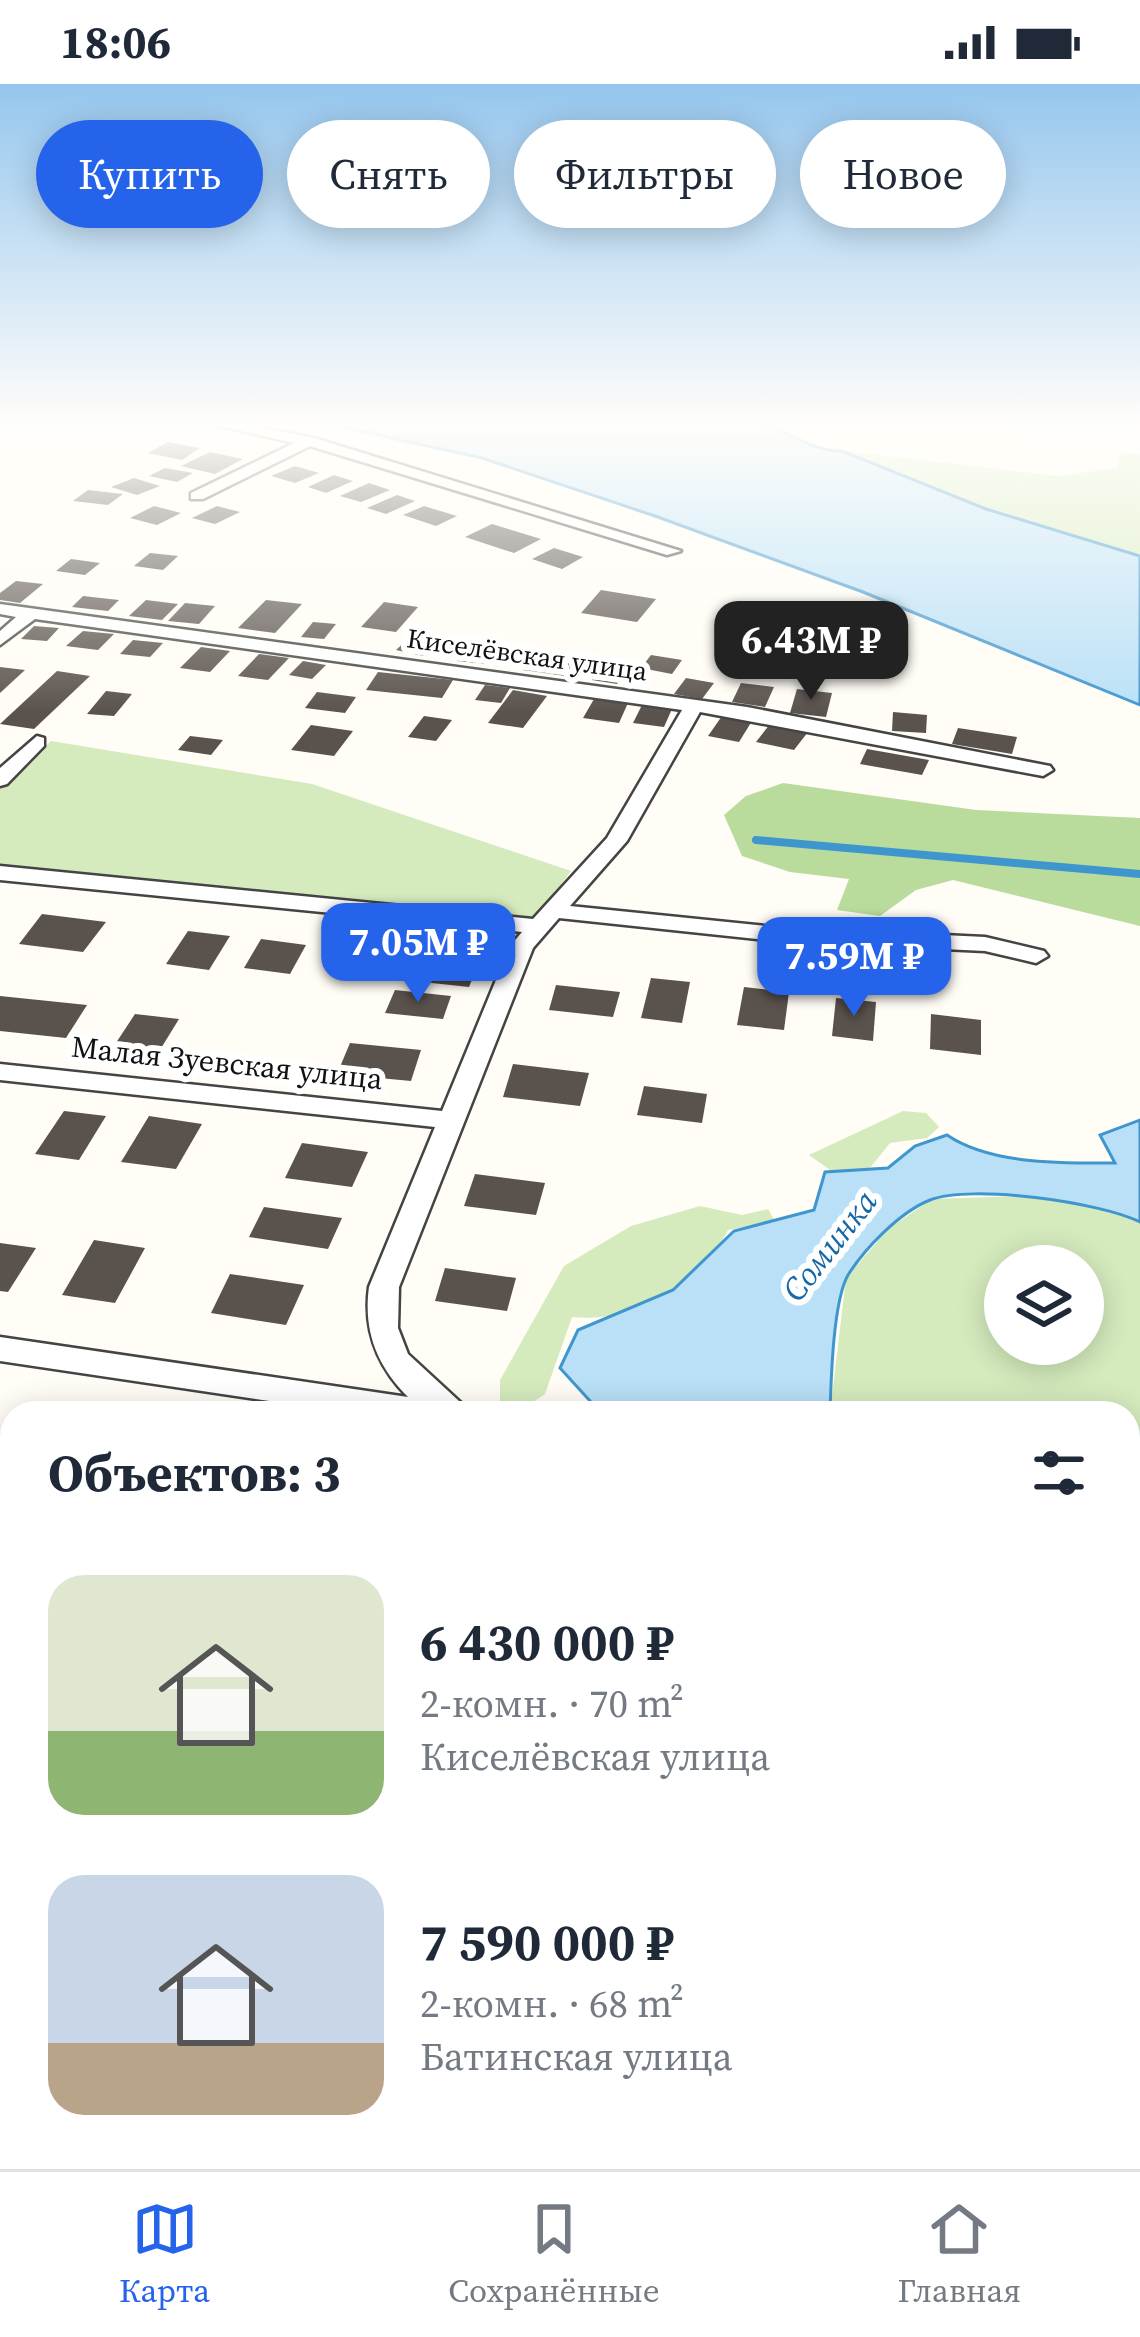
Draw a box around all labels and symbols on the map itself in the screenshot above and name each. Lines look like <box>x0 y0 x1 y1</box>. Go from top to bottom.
pin: 6.43M ₽ <box>700 601 922 703</box>
street label: Киселёвская улица <box>405 619 650 690</box>
pin: 7.05M ₽ <box>307 903 529 1005</box>
pin: 7.59M ₽ <box>743 917 965 1019</box>
street label: Малая Зуевская улица <box>70 1026 385 1099</box>
water label: Соминка <box>772 1180 887 1310</box>

